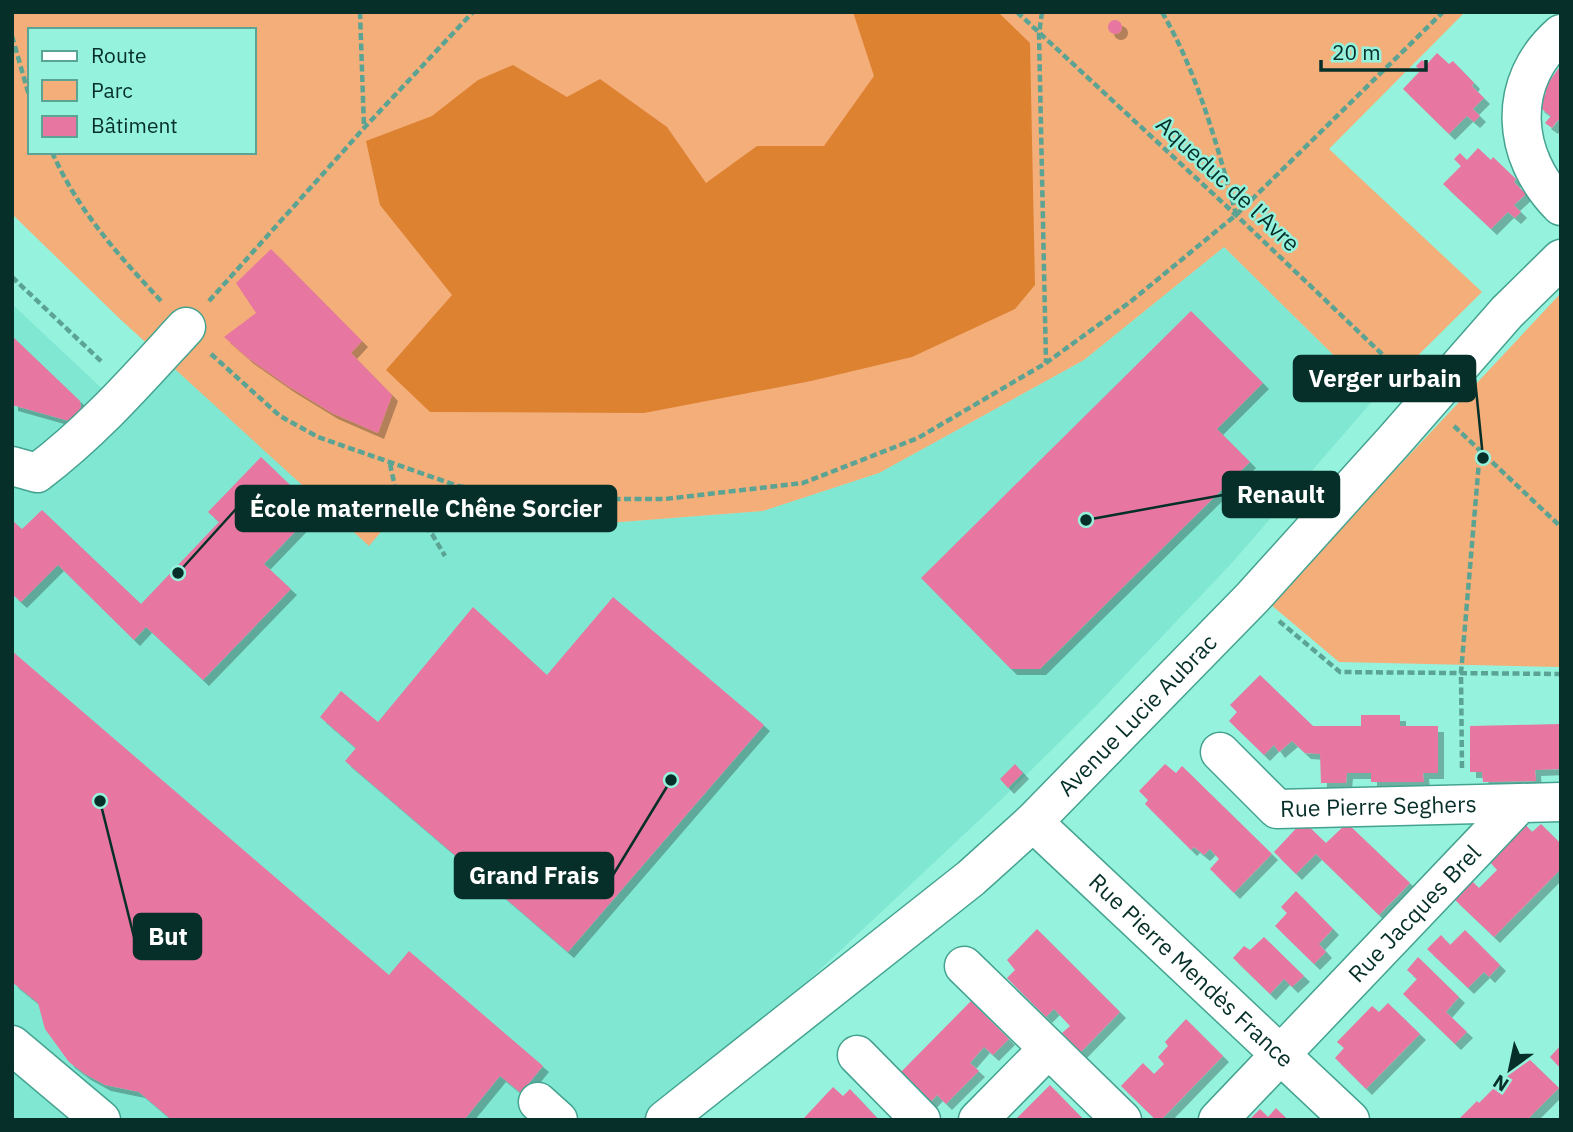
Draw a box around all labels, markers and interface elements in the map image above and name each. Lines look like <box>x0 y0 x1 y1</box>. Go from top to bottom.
legend <box>28 28 256 154</box>
scale bar <box>1321 28 1426 72</box>
text: 20 m <box>1332 38 1381 66</box>
text: Route <box>91 41 147 69</box>
text: Parc <box>91 76 133 104</box>
street label: Aqueduc de l'Avre <box>1151 109 1307 258</box>
text: Bâtiment <box>91 111 178 139</box>
callout: Verger urbain <box>1294 356 1475 401</box>
text: Verger urbain <box>1309 362 1461 394</box>
callout: Renault <box>1223 472 1339 517</box>
text: Renault <box>1237 478 1325 510</box>
callout: École maternelle Chêne Sorcier <box>236 486 616 531</box>
text: École maternelle Chêne Sorcier <box>250 492 603 524</box>
street label: Avenue Lucie Aubrac <box>1051 627 1223 802</box>
street label: Rue Pierre Seghers <box>1280 788 1477 823</box>
street label: Rue Jacques Brel <box>1341 838 1487 988</box>
callout: Grand Frais <box>455 853 613 898</box>
text: Grand Frais <box>469 859 599 891</box>
street label: Rue Pierre Mendès France <box>1083 866 1301 1073</box>
callout: But <box>134 914 201 959</box>
text: But <box>148 920 188 952</box>
north arrow <box>1475 1034 1545 1104</box>
text: N <box>1488 1069 1513 1097</box>

